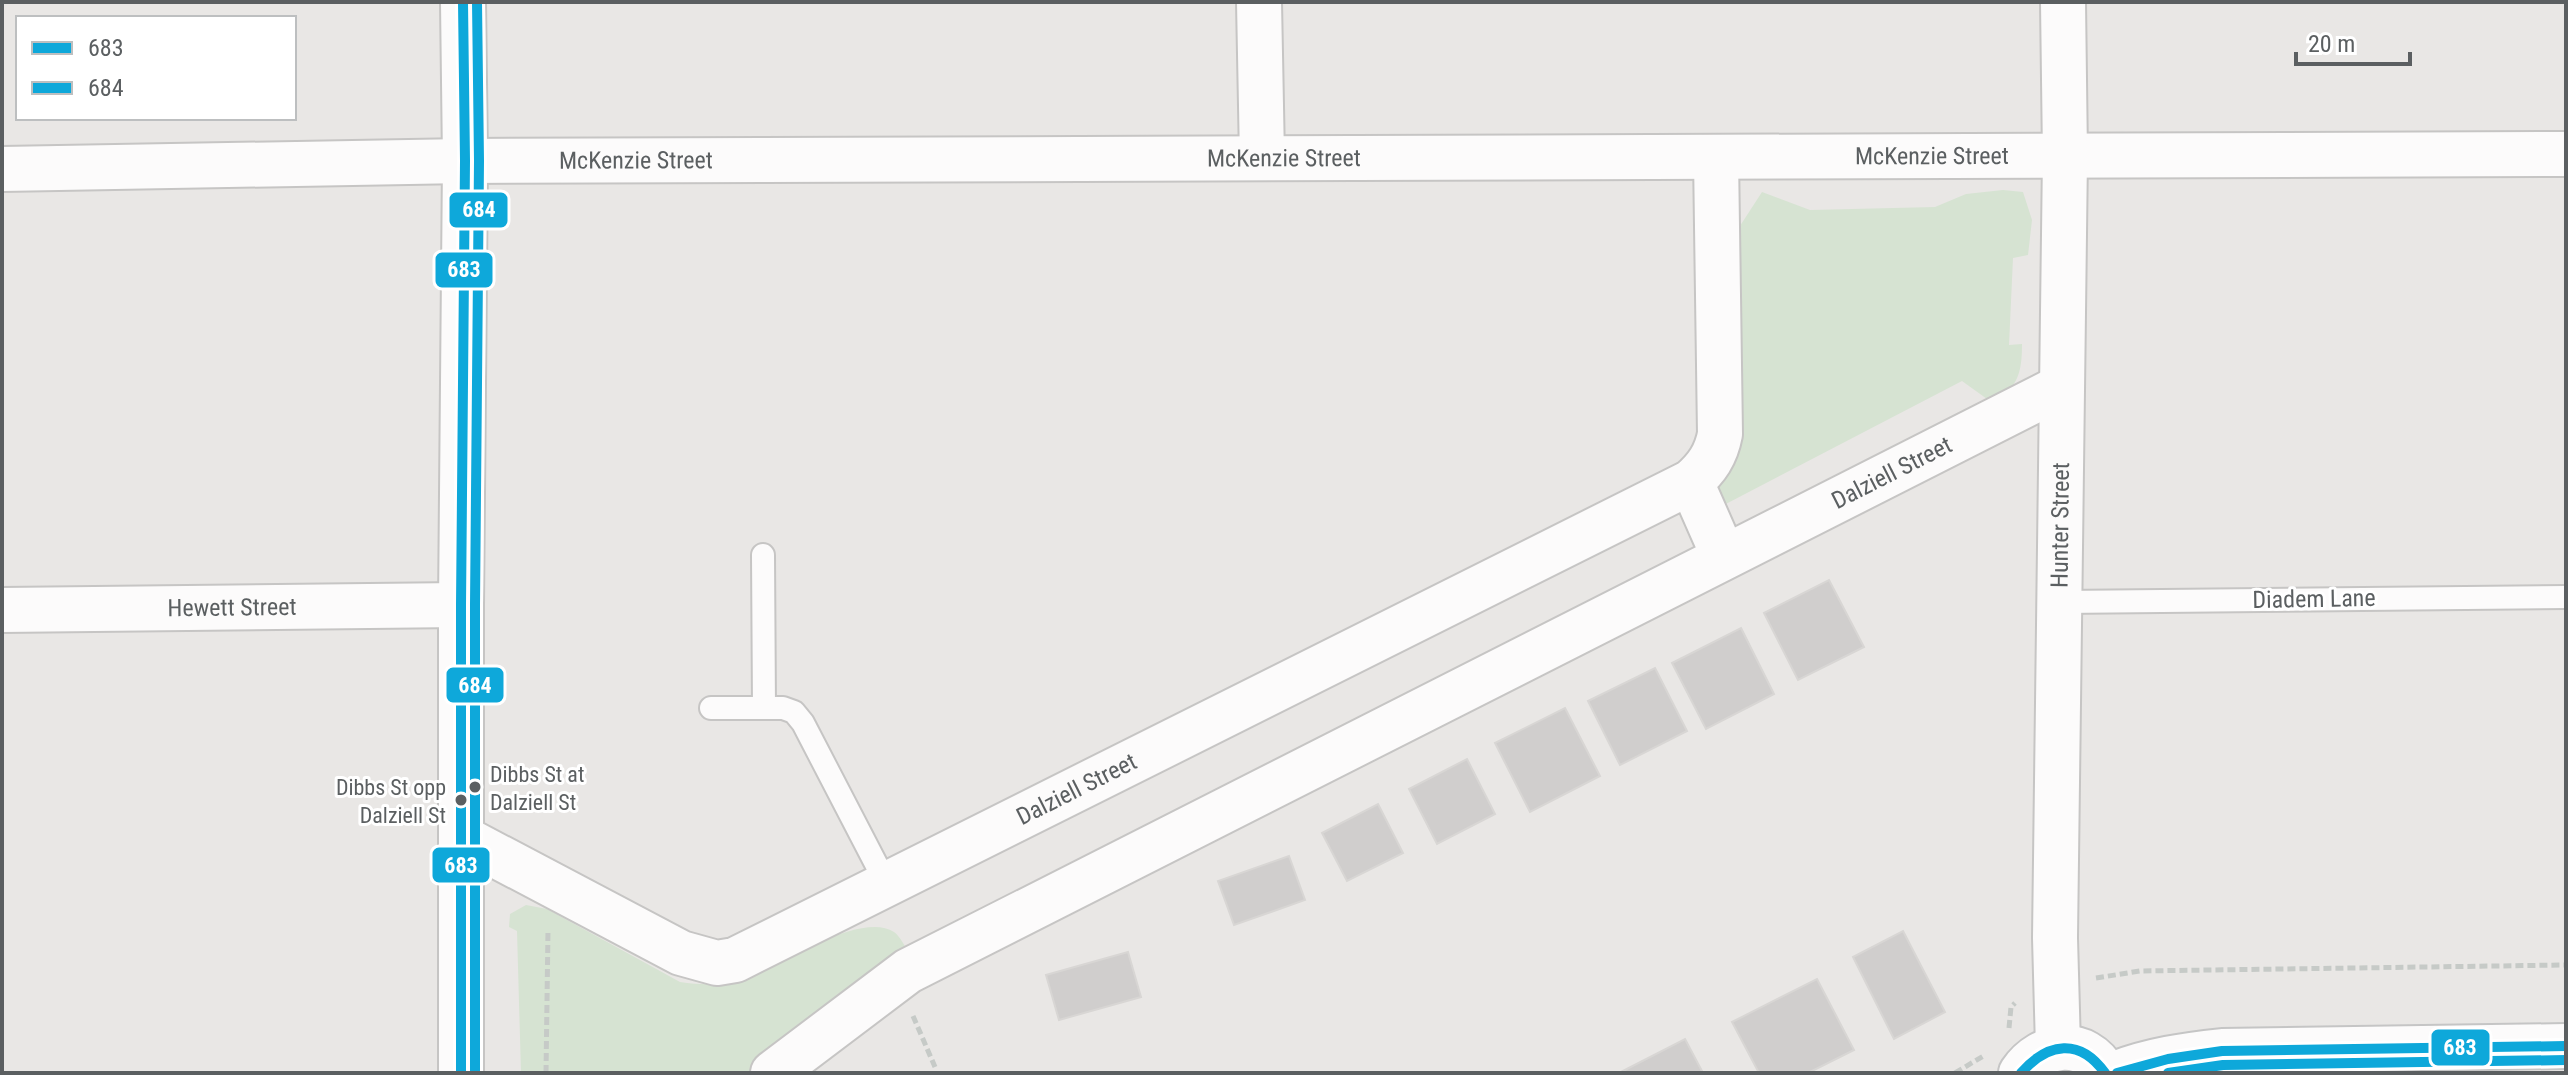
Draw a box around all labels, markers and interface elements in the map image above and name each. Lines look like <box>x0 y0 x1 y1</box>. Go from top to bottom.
legend <box>16 16 296 120</box>
scale bar <box>2296 16 2410 66</box>
text: 20 m <box>2308 30 2355 58</box>
text: 683 <box>88 34 124 62</box>
text: 684 <box>88 74 124 102</box>
street label: McKenzie Street <box>1855 142 2009 170</box>
street label: McKenzie Street <box>1207 144 1361 173</box>
street label: McKenzie Street <box>559 146 713 175</box>
line badge: 684 <box>448 191 509 229</box>
text: 684 <box>462 197 496 222</box>
line badge: 683 <box>434 251 494 289</box>
text: 683 <box>447 257 481 282</box>
street label: Dalziell Street <box>1827 431 1956 515</box>
street label: Hunter Street <box>2045 462 2075 588</box>
street label: Diadem Lane <box>2252 584 2376 614</box>
street label: Hewett Street <box>167 593 297 622</box>
line badge: 684 <box>445 666 505 704</box>
text: 684 <box>458 673 492 698</box>
street label: Dalziell Street <box>1012 747 1141 831</box>
place label: Dibbs St at Dalziell St <box>490 762 584 815</box>
place label: Dibbs St opp Dalziell St <box>336 775 446 828</box>
marker: Dibbs St at Dalziell St <box>467 779 483 795</box>
marker: Dibbs St opp Dalziell St <box>453 792 469 808</box>
line badge: 683 <box>431 846 491 884</box>
text: 683 <box>444 853 478 878</box>
line badge: 683 <box>2430 1028 2491 1067</box>
text: 683 <box>2443 1035 2477 1060</box>

